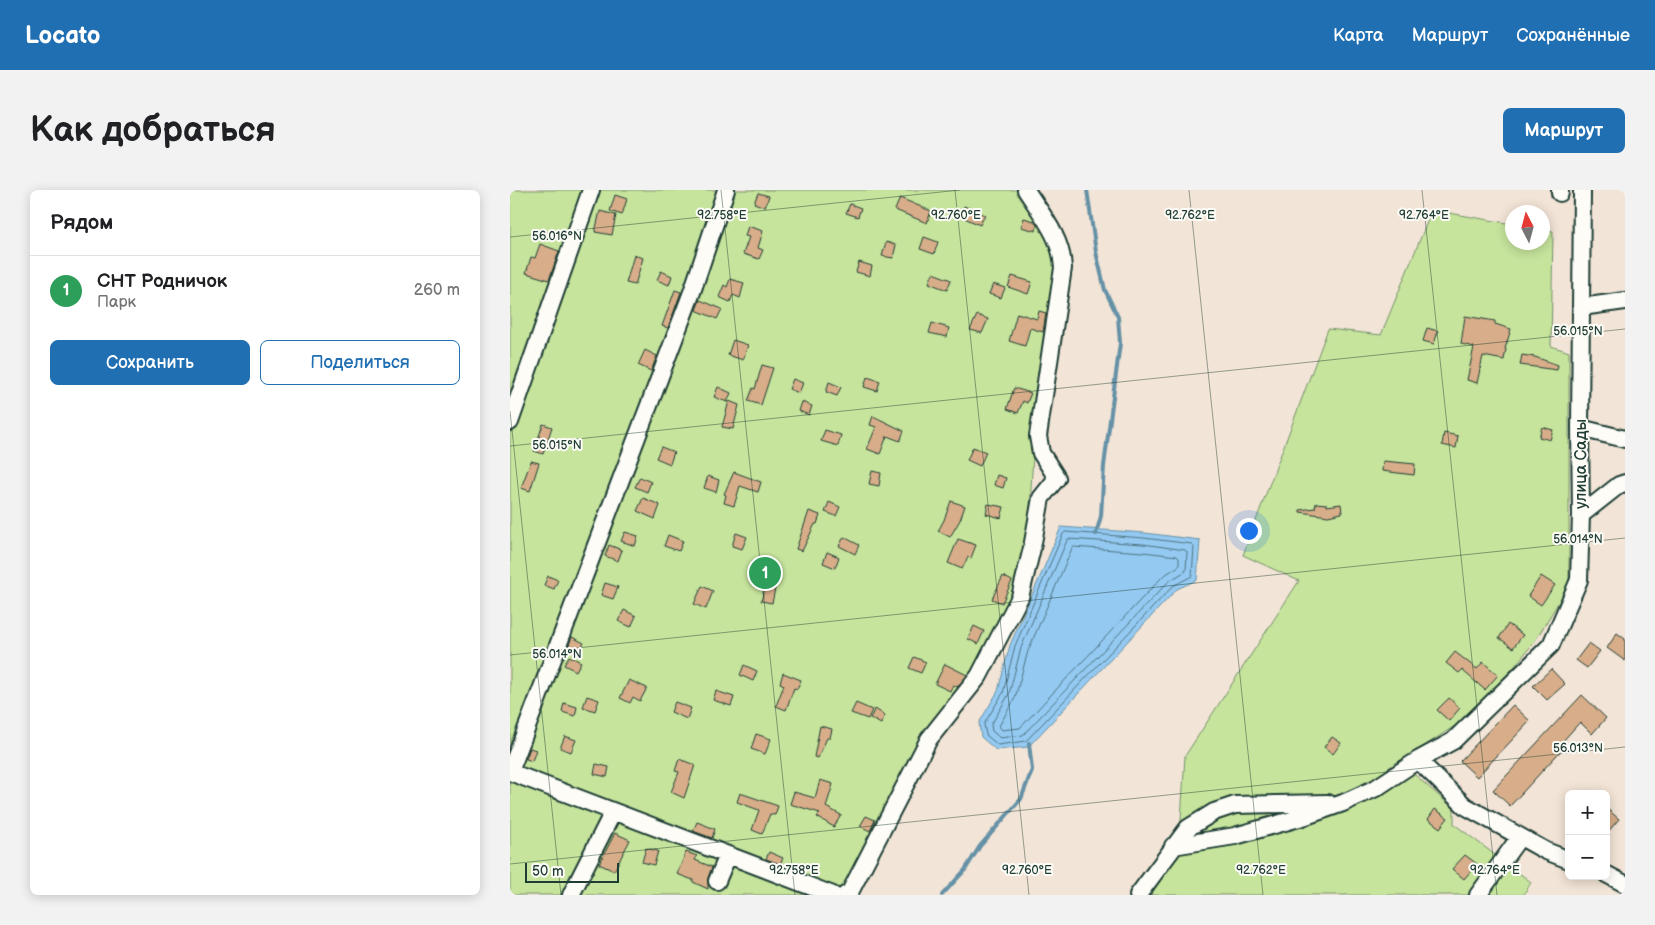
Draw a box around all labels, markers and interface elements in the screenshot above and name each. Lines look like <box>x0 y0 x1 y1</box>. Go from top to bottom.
text: Locato <box>25 21 100 50</box>
text: Карта <box>1333 25 1384 46</box>
text: Маршрут <box>1412 25 1488 46</box>
text: Сохранённые <box>1516 25 1630 46</box>
button: Маршрут <box>1503 108 1625 153</box>
text: Как добраться <box>30 109 276 152</box>
north arrow <box>1505 205 1550 250</box>
text: 92.758°E <box>697 208 747 223</box>
text: 92.760°E <box>931 208 981 223</box>
text: 92.762°E <box>1165 208 1215 223</box>
text: 92.764°E <box>1399 208 1449 223</box>
text: Рядом <box>50 210 113 235</box>
text: 56.016°N <box>532 229 582 244</box>
text: СНТ Родничок <box>97 270 227 293</box>
text: 1 <box>63 281 69 300</box>
text: 260 m <box>414 281 460 300</box>
text: Парк <box>97 293 136 312</box>
text: 56.015°N <box>1553 324 1603 339</box>
button: Сохранить <box>50 340 250 385</box>
button: Поделиться <box>260 340 460 385</box>
street label: улица Сады <box>1572 419 1591 509</box>
text: 56.015°N <box>532 438 582 453</box>
your location <box>1236 518 1262 544</box>
text: 56.014°N <box>1553 532 1603 547</box>
pin: 1 <box>749 554 781 592</box>
text: 56.014°N <box>532 647 582 662</box>
text: 56.013°N <box>1553 741 1603 756</box>
map controls <box>1565 790 1610 880</box>
button: + <box>1565 790 1610 835</box>
button: − <box>1565 835 1610 880</box>
scale bar <box>525 860 619 883</box>
text: 50 m <box>532 863 564 880</box>
text: 92.758°E <box>769 863 819 878</box>
text: 92.760°E <box>1002 863 1052 878</box>
text: 92.762°E <box>1236 863 1286 878</box>
text: 92.764°E <box>1470 863 1520 878</box>

